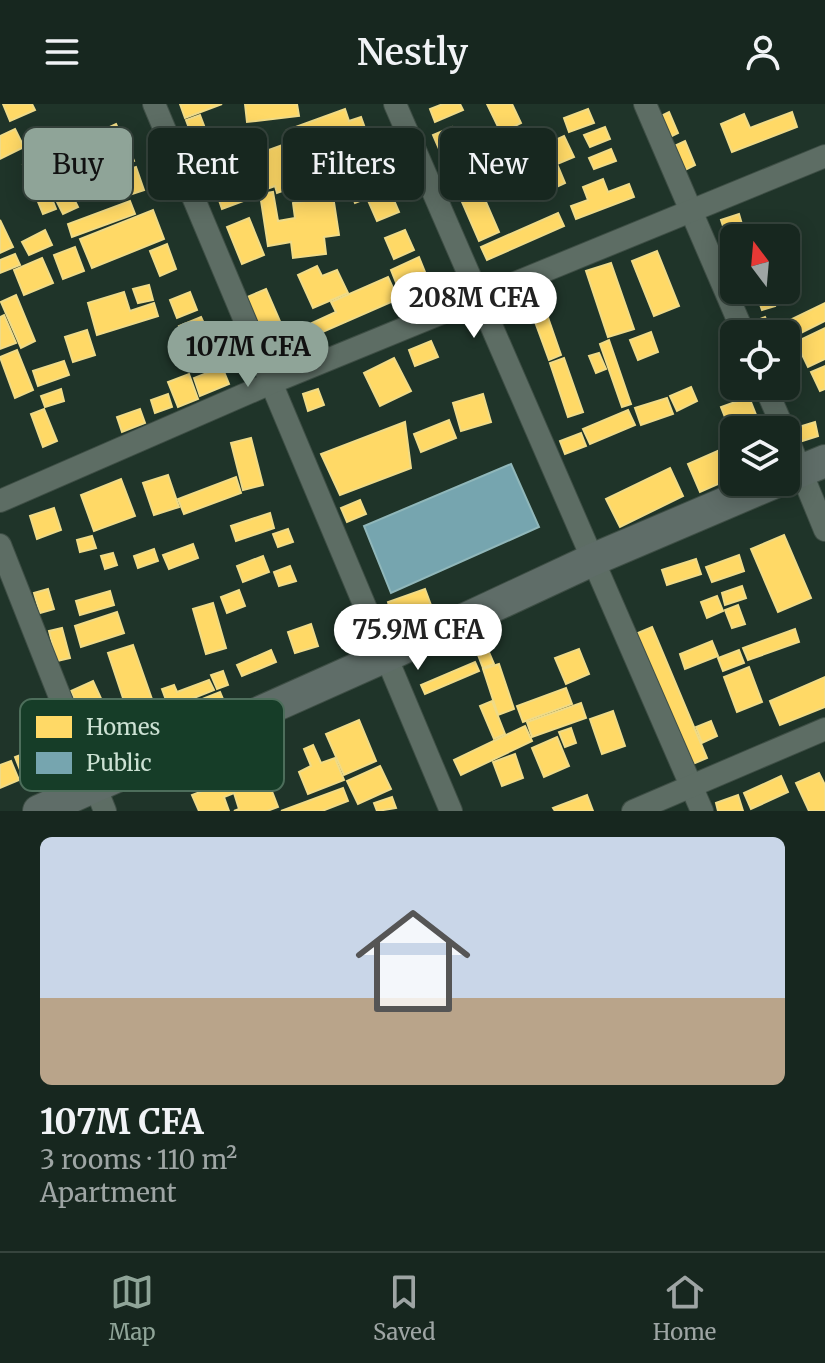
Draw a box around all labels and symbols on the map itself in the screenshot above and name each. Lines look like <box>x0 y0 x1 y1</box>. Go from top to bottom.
north arrow <box>720 224 800 304</box>
pin: 208M CFA <box>391 272 557 340</box>
pin: 107M CFA <box>165 321 331 389</box>
pin: 75.9M CFA <box>326 604 510 672</box>
legend <box>20 699 284 791</box>
text: Homes <box>86 713 160 741</box>
text: Public <box>86 749 152 777</box>

